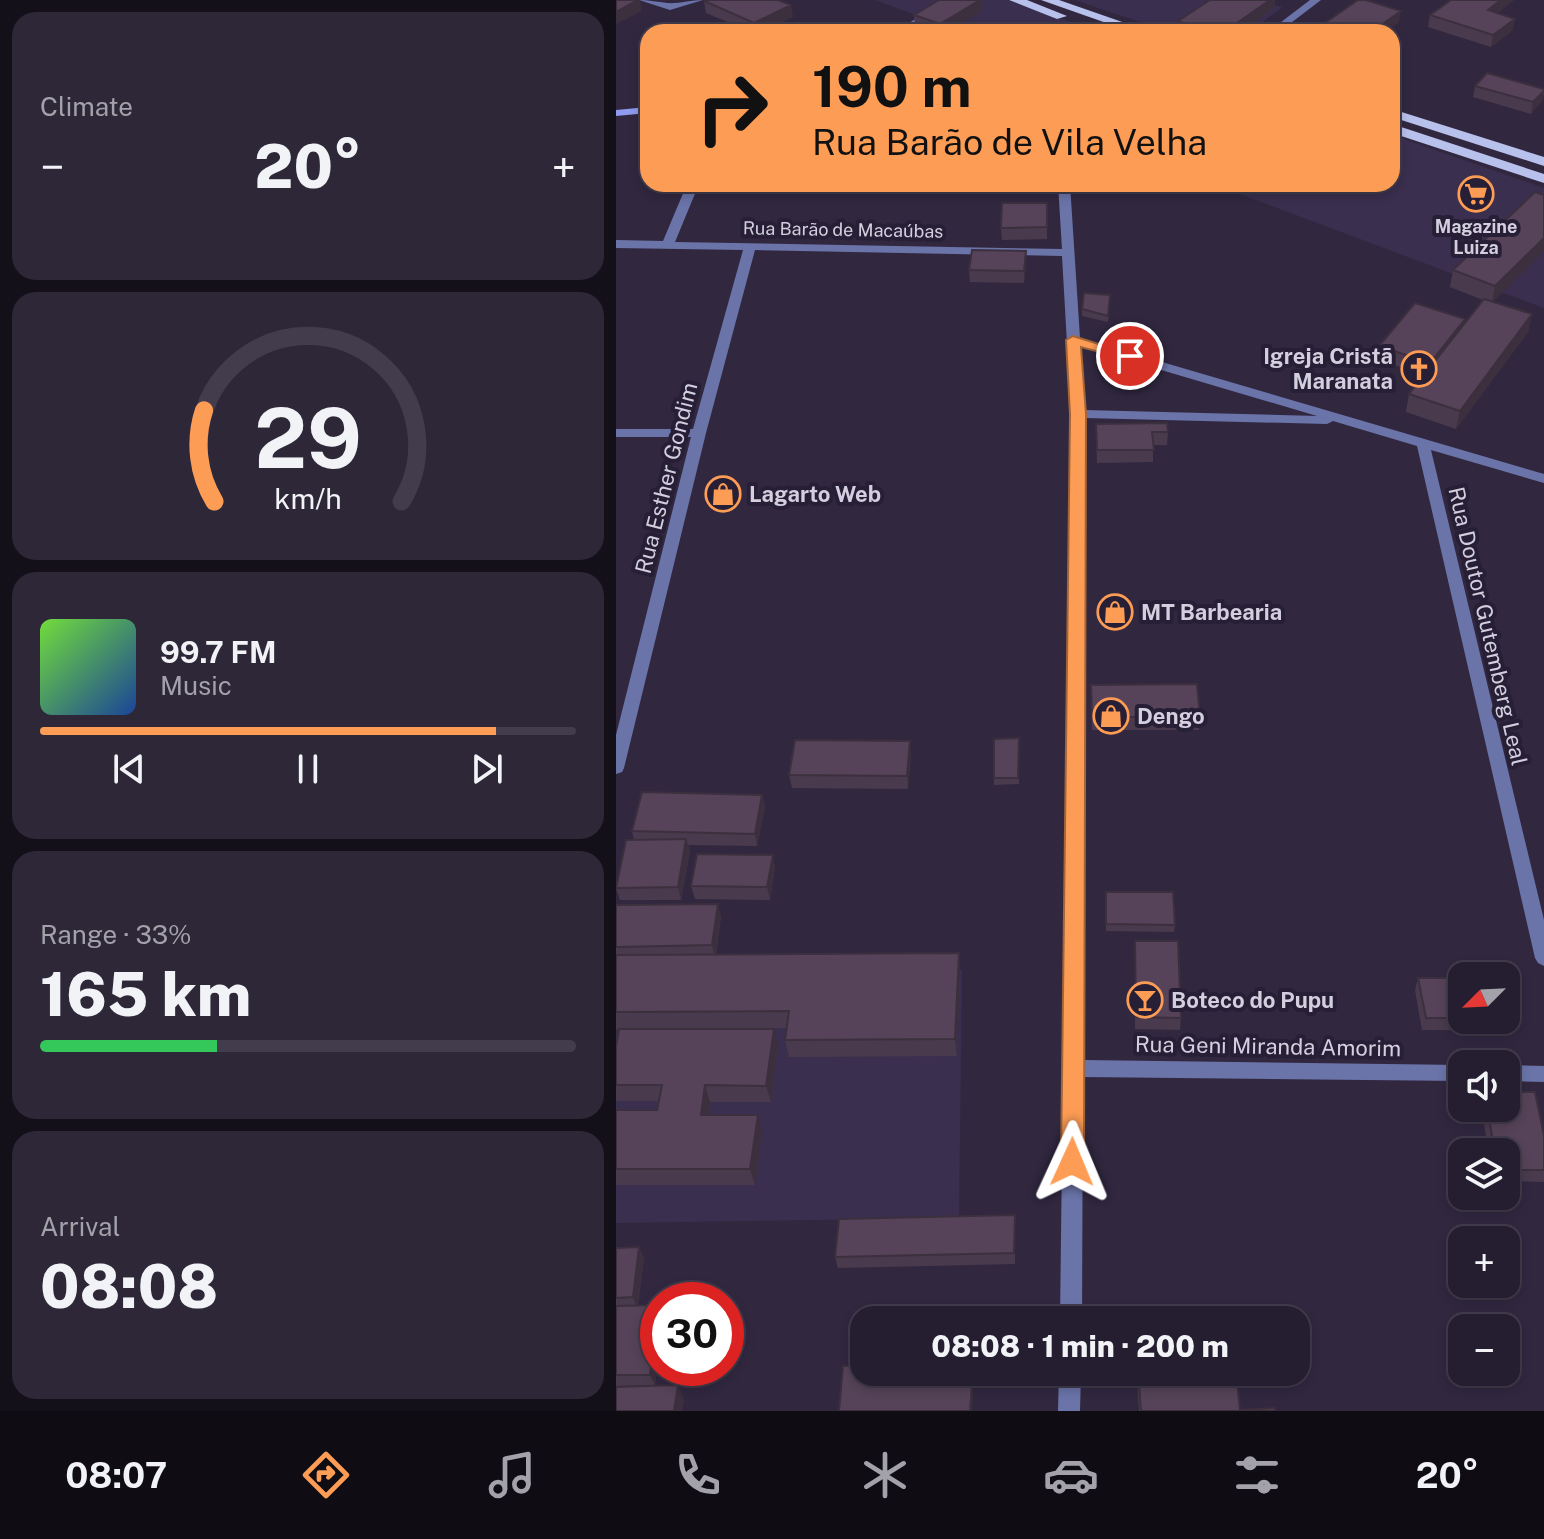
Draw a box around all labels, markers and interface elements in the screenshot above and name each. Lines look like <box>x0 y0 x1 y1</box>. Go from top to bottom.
text: 190 m <box>812 54 972 120</box>
icon: right <box>680 56 784 160</box>
text: Climate <box>40 91 133 122</box>
text: Rua Barão de Vila Velha <box>812 121 1207 163</box>
text: 20° <box>254 131 362 202</box>
text: − <box>40 141 64 193</box>
text: + <box>552 141 576 193</box>
supermarket icon: Magazine Luiza <box>1457 175 1495 213</box>
place label: Magazine Luiza <box>1435 216 1517 258</box>
street label: Rua Barão de Macaúbas <box>743 217 943 242</box>
pin <box>1096 322 1164 390</box>
icon: arrive <box>1108 334 1152 378</box>
place label: Igreja Cristã Maranata <box>1263 343 1393 394</box>
church icon: Igreja Cristã Maranata <box>1400 350 1438 388</box>
street label: Rua Esther Gondim <box>630 380 702 576</box>
text: 29 <box>254 388 362 486</box>
shop icon: Lagarto Web <box>704 475 742 513</box>
place label: Lagarto Web <box>749 481 881 507</box>
text: km/h <box>274 482 342 515</box>
street label: Rua Doutor Gutemberg Leal <box>1443 484 1533 768</box>
shop icon: MT Barbearia <box>1096 593 1134 631</box>
place label: MT Barbearia <box>1141 599 1282 625</box>
text: 99.7 FM <box>160 634 277 670</box>
text: Music <box>160 670 232 701</box>
shop icon: Dengo <box>1092 697 1130 735</box>
place label: Dengo <box>1137 703 1205 729</box>
icon: previous <box>107 747 151 791</box>
icon: pause <box>286 747 330 791</box>
icon: next <box>465 747 509 791</box>
text: Range · 33% <box>40 919 192 950</box>
text: 165 km <box>40 959 251 1030</box>
north arrow <box>1448 962 1520 1034</box>
map controls <box>1448 962 1520 1386</box>
bar icon: Boteco do Pupu <box>1126 981 1164 1019</box>
place label: Boteco do Pupu <box>1171 987 1334 1013</box>
street label: Rua Geni Miranda Amorim <box>1135 1031 1401 1061</box>
button: sound <box>1448 1050 1520 1122</box>
position arrow <box>1030 1120 1114 1204</box>
button: layers <box>1448 1138 1520 1210</box>
text: Arrival <box>40 1211 120 1242</box>
button: + <box>1448 1226 1520 1298</box>
text: 08:08 <box>40 1251 218 1322</box>
speed limit sign: 30 <box>640 1282 744 1386</box>
button: − <box>1448 1314 1520 1386</box>
text: 08:08 · 1 min · 200 m <box>931 1328 1229 1364</box>
icon: directions <box>298 1447 354 1503</box>
icon: music <box>484 1447 540 1503</box>
icon: phone <box>670 1447 726 1503</box>
icon: climate <box>857 1447 913 1503</box>
icon: car <box>1043 1447 1099 1503</box>
icon: filters <box>1229 1447 1285 1503</box>
text: 08:07 <box>65 1454 167 1496</box>
text: 20° <box>1416 1454 1479 1496</box>

